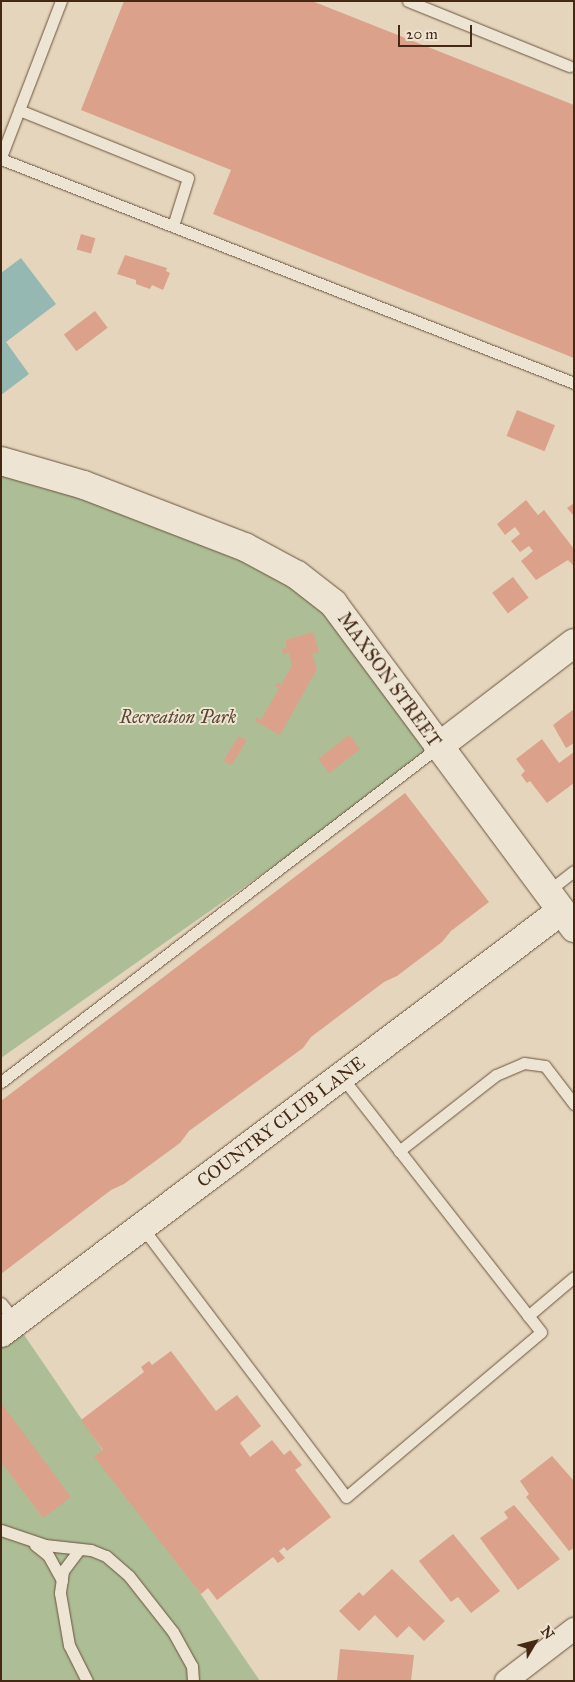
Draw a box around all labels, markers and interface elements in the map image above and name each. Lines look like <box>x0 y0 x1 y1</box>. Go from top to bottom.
scale bar <box>400 15 474 47</box>
text: 20 m <box>406 25 438 43</box>
street label: MAXSON STREET <box>333 608 445 752</box>
park label: Recreation Park <box>120 706 236 728</box>
street label: COUNTRY CLUB LANE <box>193 1052 369 1192</box>
north arrow <box>510 1617 560 1667</box>
text: N <box>537 1623 558 1643</box>

